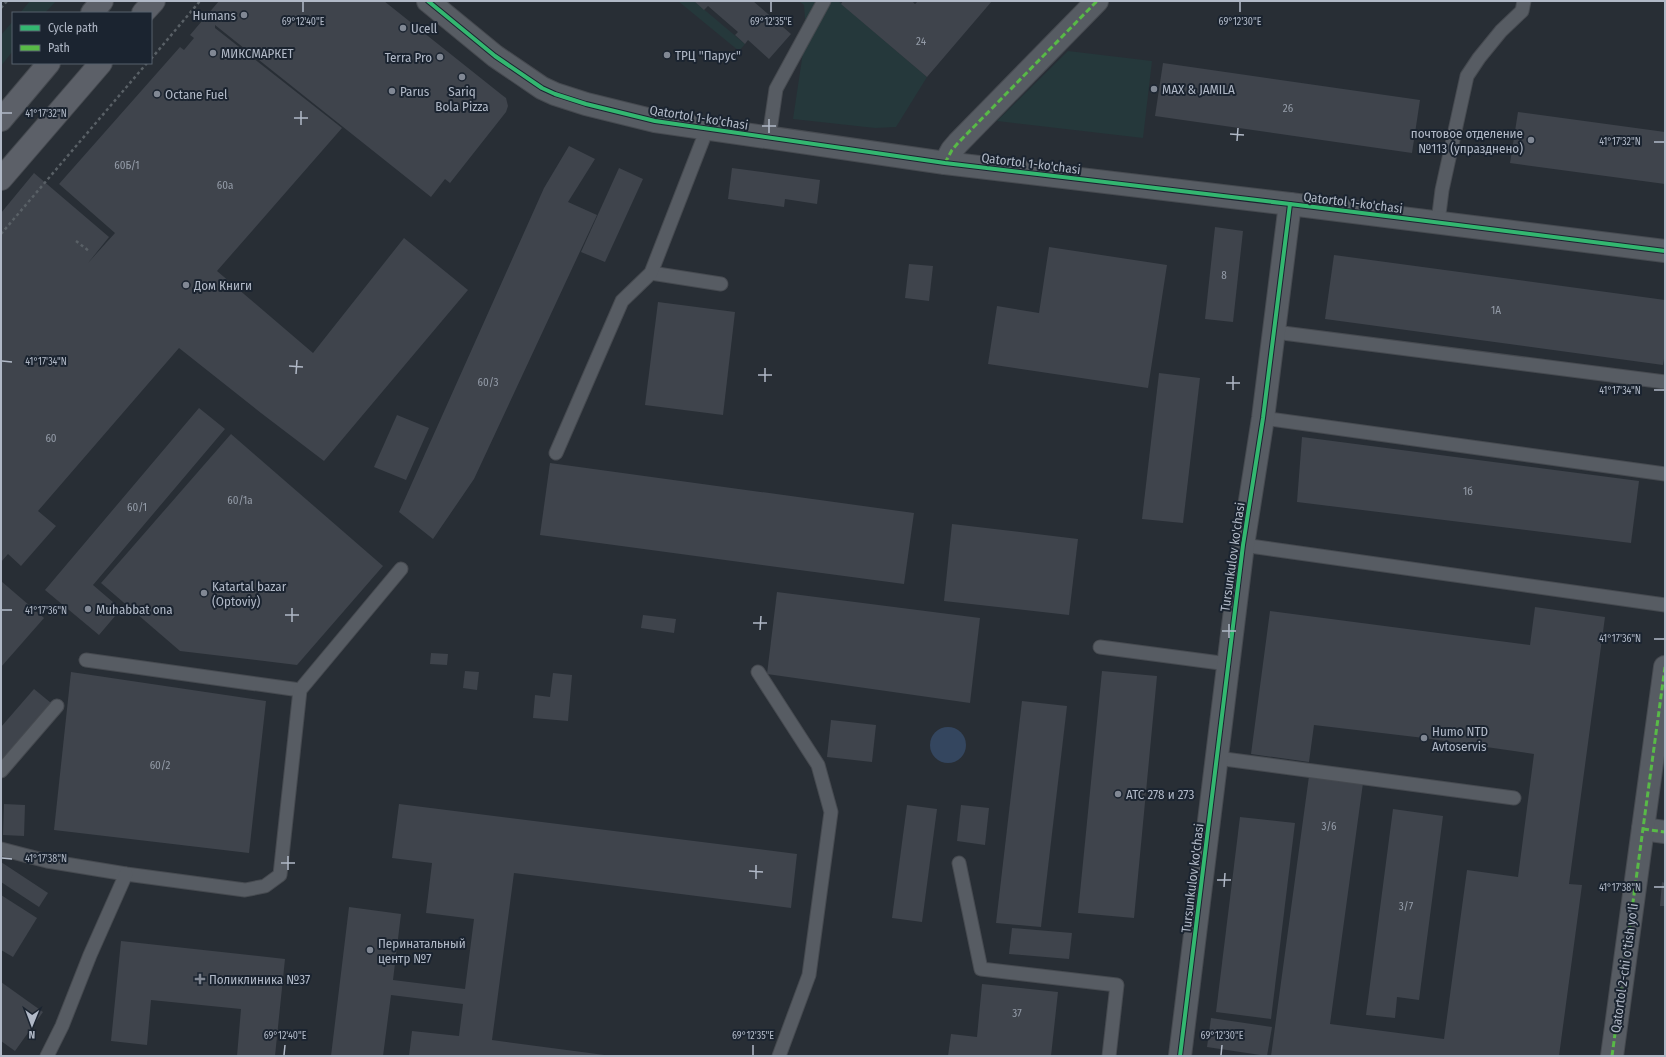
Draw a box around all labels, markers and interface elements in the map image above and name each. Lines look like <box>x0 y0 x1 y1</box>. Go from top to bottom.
place label: Humans <box>193 8 236 23</box>
marker: Humans <box>239 10 249 20</box>
legend <box>12 12 152 64</box>
text: 69°12'40"E <box>282 16 325 28</box>
text: 69°12'35"E <box>750 16 792 28</box>
text: 69°12'30"E <box>1219 16 1262 28</box>
text: Cycle path <box>48 21 98 35</box>
place label: Ucell <box>411 21 438 36</box>
marker: Ucell <box>398 23 408 33</box>
house number: 24 <box>916 35 927 48</box>
text: Path <box>48 41 70 55</box>
place label: МИКСМАРКЕТ <box>221 46 293 61</box>
marker: МИКСМАРКЕТ <box>208 48 218 58</box>
place label: ТРЦ "Парус" <box>675 48 741 63</box>
place label: Terra Pro <box>385 50 432 65</box>
marker: ТРЦ "Парус" <box>662 50 672 60</box>
marker: Terra Pro <box>435 52 445 62</box>
marker: Sariq Bola Pizza <box>457 72 467 82</box>
place label: MAX & JAMILA <box>1162 82 1235 97</box>
place label: Parus <box>400 84 430 99</box>
place label: Sariq Bola Pizza <box>435 84 489 114</box>
marker: MAX & JAMILA <box>1149 84 1159 94</box>
marker: Parus <box>387 86 397 96</box>
place label: Octane Fuel <box>165 87 228 102</box>
marker: Octane Fuel <box>152 89 162 99</box>
street label: Qatortol 1-ko'chasi <box>648 102 749 133</box>
house number: 26 <box>1283 102 1294 115</box>
text: 41°17'32"N <box>25 108 67 120</box>
place label: почтовое отделение №113 (упразднено) <box>1411 126 1523 156</box>
marker: почтовое отделение №113 (упразднено) <box>1526 135 1536 145</box>
text: 41°17'32"N <box>1599 136 1641 148</box>
street label: Qatortol 1-ko'chasi <box>981 150 1081 177</box>
house number: 60Б/1 <box>114 159 140 172</box>
house number: 60a <box>217 179 233 192</box>
street label: Qatortol 1-ko'chasi <box>1303 189 1403 216</box>
house number: 8 <box>1221 269 1227 282</box>
place label: Дом Книги <box>193 278 252 293</box>
marker: Дом Книги <box>181 280 191 290</box>
house number: 1А <box>1491 304 1501 317</box>
text: 41°17'34"N <box>25 356 67 368</box>
house number: 60/3 <box>478 376 499 389</box>
text: 41°17'34"N <box>1599 385 1641 397</box>
house number: 60 <box>45 432 57 445</box>
house number: 1б <box>1463 485 1473 498</box>
house number: 60/1a <box>227 494 253 507</box>
house number: 60/1 <box>127 501 147 514</box>
street label: Tursunkulov ko'chasi <box>1217 501 1248 613</box>
place label: Katartal bazar (Optoviy) <box>212 579 287 609</box>
marker: Katartal bazar (Optoviy) <box>199 588 209 598</box>
place label: Muhabbat ona <box>96 602 173 617</box>
marker: Muhabbat ona <box>83 604 93 614</box>
text: 41°17'36"N <box>25 605 67 617</box>
text: 41°17'36"N <box>1599 633 1641 645</box>
place label: Humo NTD Avtoservis <box>1432 724 1488 754</box>
marker: Humo NTD Avtoservis <box>1419 733 1429 743</box>
house number: 60/2 <box>150 759 171 772</box>
place label: АТС 278 и 273 <box>1126 787 1194 802</box>
marker: АТС 278 и 273 <box>1113 789 1123 799</box>
house number: 3/6 <box>1321 820 1337 833</box>
street label: Tursunkulov ko'chasi <box>1178 822 1207 934</box>
text: 41°17'38"N <box>25 853 67 865</box>
text: 41°17'38"N <box>1599 882 1641 894</box>
house number: 3/7 <box>1399 900 1414 913</box>
street label: Qatortol 2-chi o'tish yo'li <box>1608 902 1641 1034</box>
place label: Перинатальный центр №7 <box>378 936 466 966</box>
marker: Перинатальный центр №7 <box>365 945 375 955</box>
place label: Поликлиника №37 <box>209 972 310 987</box>
marker: Поликлиника №37 <box>194 973 206 985</box>
north arrow <box>12 1005 52 1045</box>
house number: 37 <box>1012 1007 1022 1020</box>
text: N <box>28 1028 35 1041</box>
text: 69°12'40"E <box>264 1030 307 1042</box>
text: 69°12'35"E <box>732 1030 774 1042</box>
text: 69°12'30"E <box>1201 1030 1244 1042</box>

